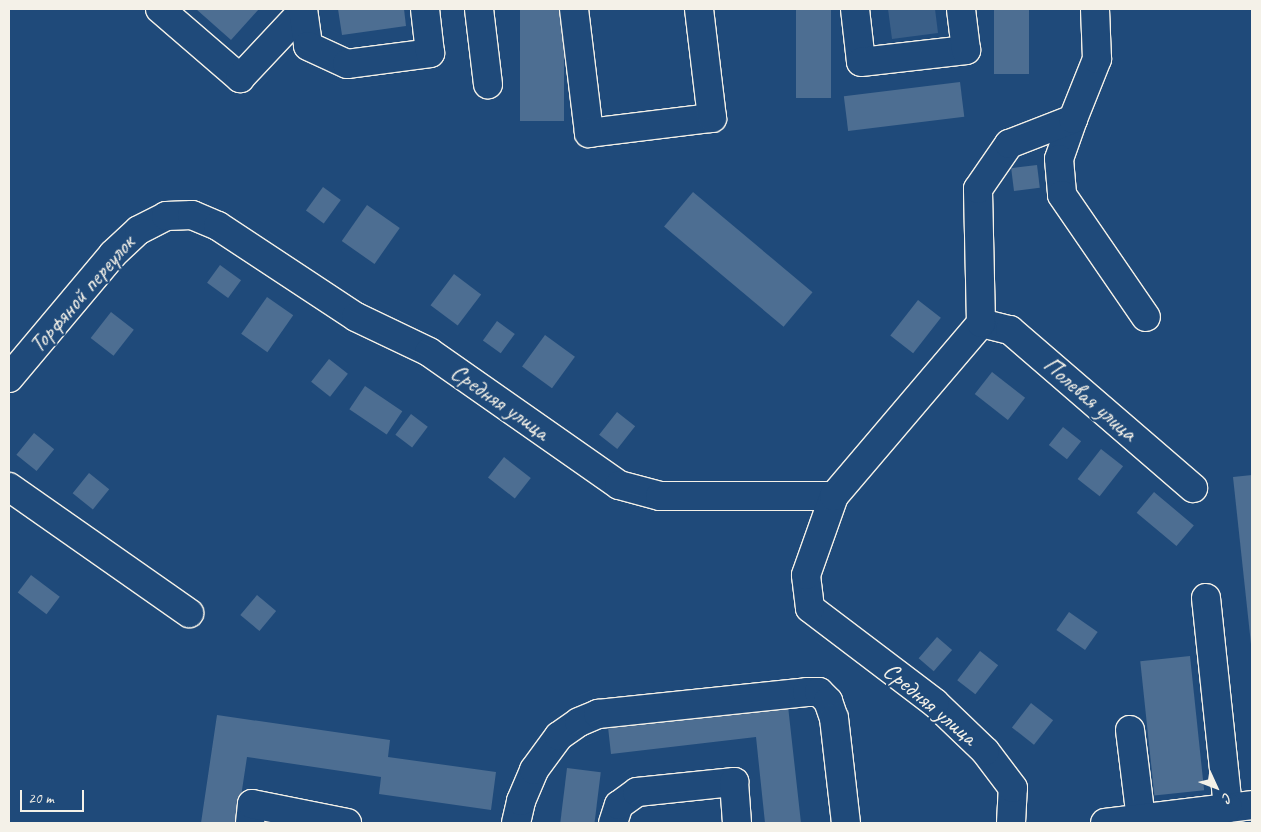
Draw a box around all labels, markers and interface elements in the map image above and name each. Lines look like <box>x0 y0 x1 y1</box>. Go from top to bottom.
street label: Торфяной переулок <box>23 229 141 359</box>
street label: Полевая улица <box>1037 350 1143 448</box>
street label: Средняя улица <box>445 358 555 446</box>
street label: Средняя улица <box>877 656 983 752</box>
north arrow <box>1191 762 1241 812</box>
scale bar <box>22 780 86 812</box>
text: 20 m <box>28 789 54 808</box>
text: С <box>1219 789 1236 806</box>

